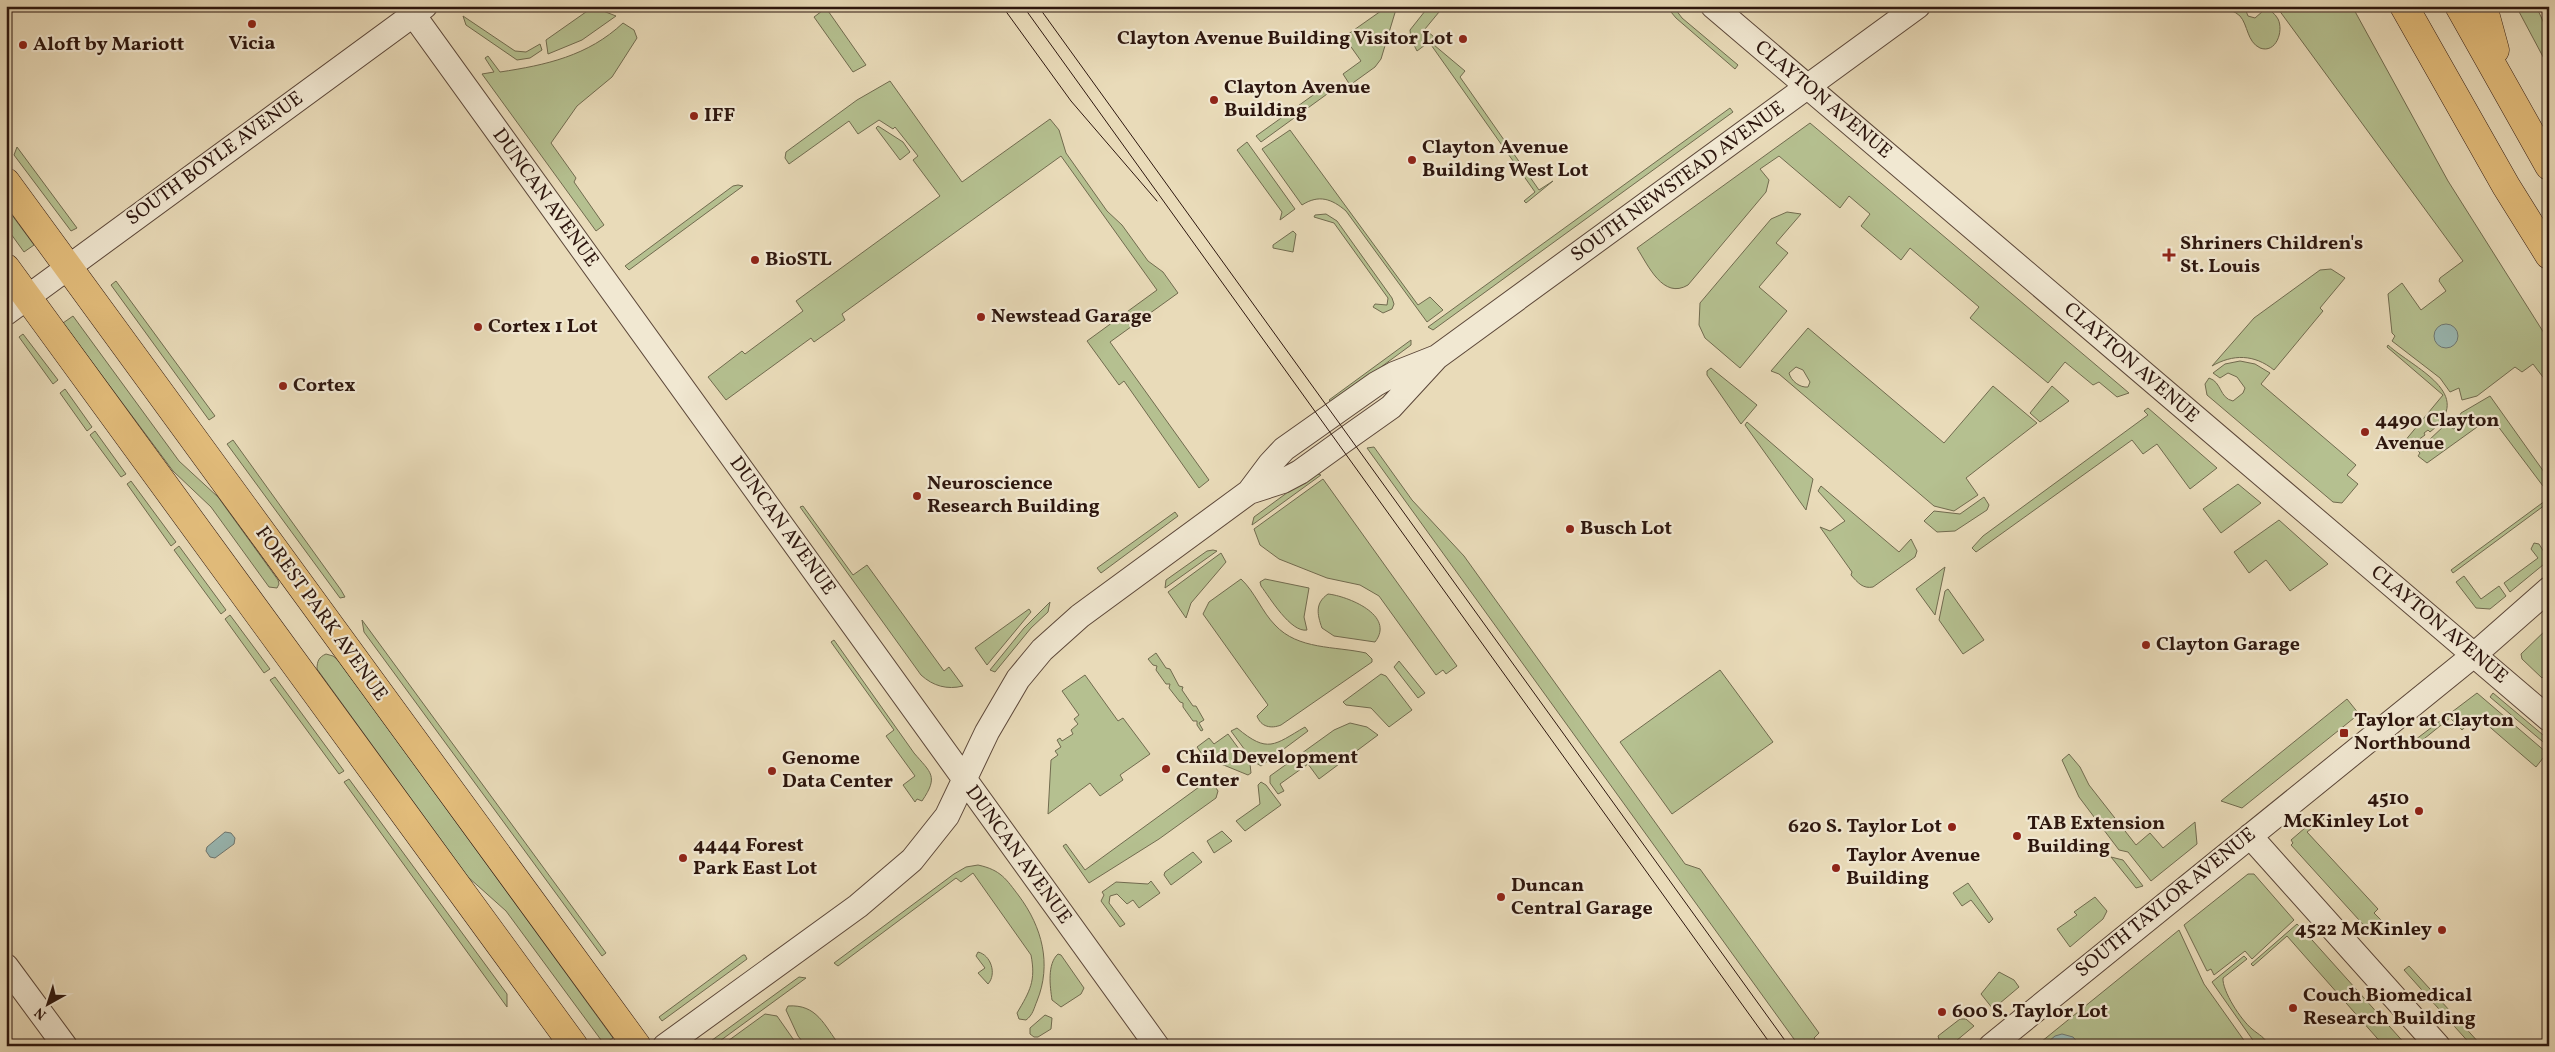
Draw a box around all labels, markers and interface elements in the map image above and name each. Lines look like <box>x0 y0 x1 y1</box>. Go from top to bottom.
marker: Vicia <box>246 18 258 30</box>
place label: Clayton Avenue Building Visitor Lot <box>1117 25 1453 53</box>
place label: Vicia <box>228 30 276 58</box>
place label: Aloft by Mariott <box>33 31 185 59</box>
marker: Clayton Avenue Building Visitor Lot <box>1457 33 1469 45</box>
street label: CLAYTON AVENUE <box>1748 34 1898 166</box>
marker: Aloft by Mariott <box>17 39 29 51</box>
place label: Clayton Avenue Building <box>1224 74 1370 125</box>
street label: SOUTH BOYLE AVENUE <box>121 85 309 233</box>
marker: Clayton Avenue Building <box>1208 94 1220 106</box>
street label: SOUTH NEWSTEAD AVENUE <box>1565 95 1791 269</box>
place label: IFF <box>704 102 735 130</box>
marker: IFF <box>688 110 700 122</box>
street label: DUNCAN AVENUE <box>485 123 605 273</box>
place label: Clayton Avenue Building West Lot <box>1422 134 1589 185</box>
marker: Clayton Avenue Building West Lot <box>1406 154 1418 166</box>
place label: Shriners Children's St. Louis <box>2180 230 2363 281</box>
place label: BioSTL <box>765 246 832 274</box>
marker: Shriners Children's St. Louis <box>2162 248 2176 262</box>
marker: BioSTL <box>749 254 761 266</box>
street label: CLAYTON AVENUE <box>2057 296 2205 430</box>
place label: Newstead Garage <box>991 303 1152 331</box>
marker: Newstead Garage <box>975 311 987 323</box>
place label: Cortex 1 Lot <box>488 313 598 341</box>
marker: Cortex 1 Lot <box>472 321 484 333</box>
place label: Cortex <box>293 372 356 400</box>
marker: Cortex <box>277 380 289 392</box>
place label: 4490 Clayton Avenue <box>2375 407 2499 458</box>
marker: 4490 Clayton Avenue <box>2359 426 2371 438</box>
street label: DUNCAN AVENUE <box>722 451 842 601</box>
place label: Neuroscience Research Building <box>927 470 1100 521</box>
marker: Neuroscience Research Building <box>911 490 923 502</box>
place label: Busch Lot <box>1580 515 1672 543</box>
street label: FOREST PARK AVENUE <box>248 521 394 707</box>
marker: Busch Lot <box>1564 523 1576 535</box>
street label: CLAYTON AVENUE <box>2364 559 2514 691</box>
place label: Clayton Garage <box>2156 631 2300 659</box>
marker: Clayton Garage <box>2140 639 2152 651</box>
place label: Taylor at Clayton Northbound <box>2354 707 2514 758</box>
marker: Taylor at Clayton Northbound <box>2338 727 2350 739</box>
place label: Child Development Center <box>1176 744 1359 795</box>
place label: Genome Data Center <box>782 745 894 796</box>
marker: Child Development Center <box>1160 763 1172 775</box>
marker: Genome Data Center <box>766 765 778 777</box>
street label: DUNCAN AVENUE <box>958 780 1078 930</box>
place label: 4510 McKinley Lot <box>2283 785 2409 836</box>
marker: 4510 McKinley Lot <box>2413 805 2425 817</box>
place label: TAB Extension Building <box>2027 810 2165 861</box>
place label: 620 S. Taylor Lot <box>1788 813 1942 841</box>
marker: 620 S. Taylor Lot <box>1946 821 1958 833</box>
street label: SOUTH TAYLOR AVENUE <box>2070 821 2262 985</box>
marker: TAB Extension Building <box>2011 830 2023 842</box>
place label: 4444 Forest Park East Lot <box>693 832 818 883</box>
place label: Taylor Avenue Building <box>1846 842 1980 893</box>
marker: 4444 Forest Park East Lot <box>677 852 689 864</box>
marker: Taylor Avenue Building <box>1830 862 1842 874</box>
place label: Duncan Central Garage <box>1511 872 1653 923</box>
marker: Duncan Central Garage <box>1495 891 1507 903</box>
place label: 4522 McKinley <box>2295 916 2432 944</box>
marker: 4522 McKinley <box>2436 924 2448 936</box>
north arrow <box>22 980 72 1030</box>
place label: Couch Biomedical Research Building <box>2303 982 2476 1033</box>
place label: 600 S. Taylor Lot <box>1952 998 2109 1026</box>
text: N <box>31 1002 51 1024</box>
marker: Couch Biomedical Research Building <box>2287 1002 2299 1014</box>
marker: 600 S. Taylor Lot <box>1936 1006 1948 1018</box>

